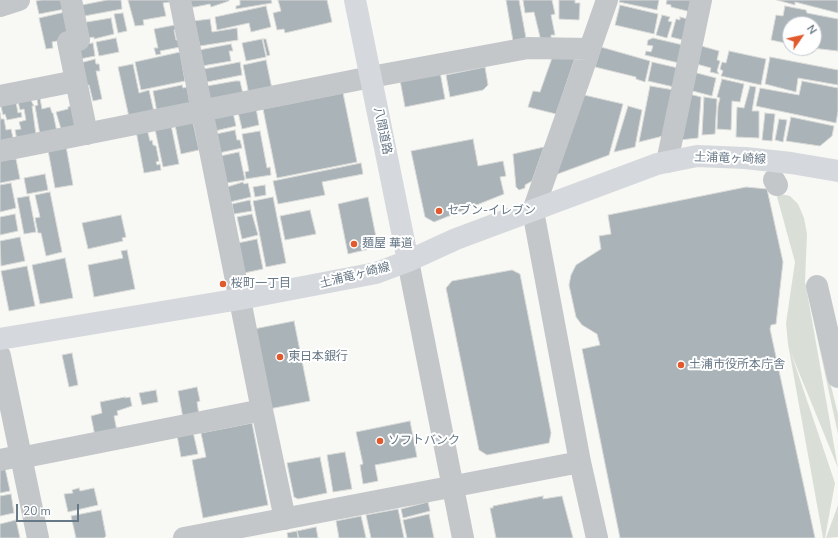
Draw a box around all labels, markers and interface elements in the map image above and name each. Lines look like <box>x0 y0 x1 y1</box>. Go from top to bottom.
north arrow <box>782 16 822 56</box>
text: N <box>803 22 820 37</box>
street label: 八間道路 <box>370 106 394 156</box>
street label: 土浦竜ヶ崎線 <box>694 151 766 167</box>
place label: セブン-イレブン <box>447 204 536 218</box>
marker: セブン-イレブン <box>434 206 444 216</box>
place label: 麺屋 華道 <box>362 237 413 251</box>
marker: 麺屋 華道 <box>349 239 359 249</box>
street label: 土浦竜ヶ崎線 <box>318 260 392 292</box>
place label: 桜町一丁目 <box>231 277 291 291</box>
marker: 桜町一丁目 <box>218 279 228 289</box>
place label: 東日本銀行 <box>288 350 348 364</box>
marker: 東日本銀行 <box>275 352 285 362</box>
place label: 土浦市役所本庁舎 <box>689 358 785 372</box>
marker: 土浦市役所本庁舎 <box>676 360 686 370</box>
place label: ソフトバンク <box>388 434 460 448</box>
marker: ソフトバンク <box>375 436 385 446</box>
scale bar <box>18 496 81 522</box>
text: 20 m <box>23 503 51 519</box>

